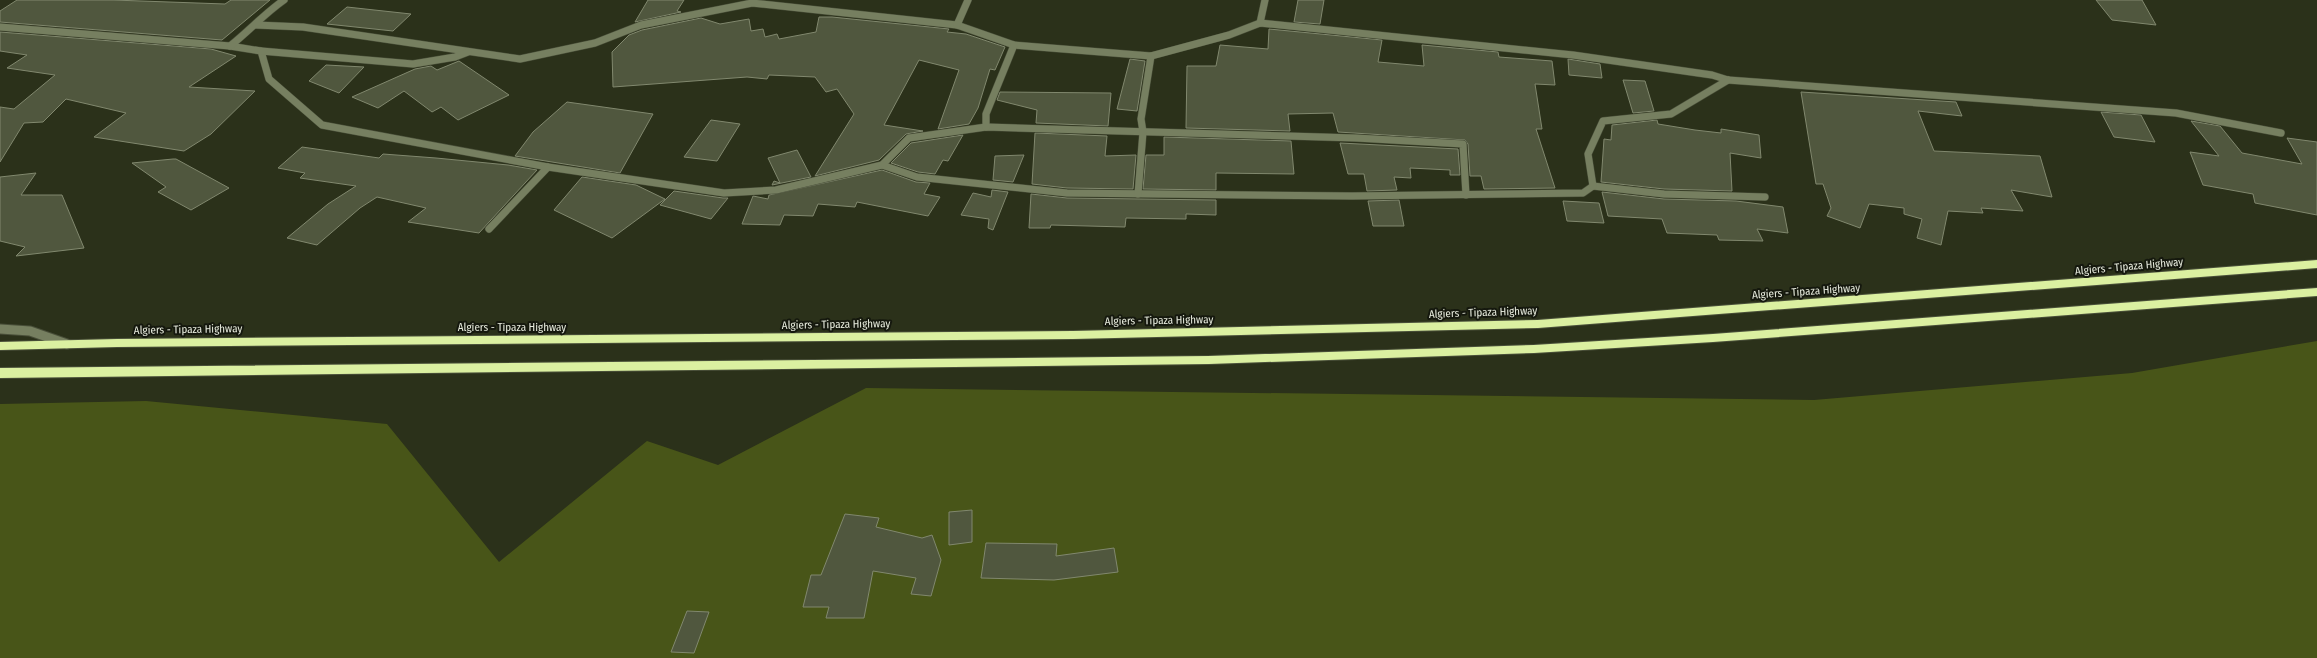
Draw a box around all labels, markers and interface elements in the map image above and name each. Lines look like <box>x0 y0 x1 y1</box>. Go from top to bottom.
street label: Algiers - Tipaza Highway <box>2074 255 2184 278</box>
street label: Algiers - Tipaza Highway <box>1751 281 1861 302</box>
street label: Algiers - Tipaza Highway <box>1429 304 1538 321</box>
street label: Algiers - Tipaza Highway <box>1105 313 1213 328</box>
street label: Algiers - Tipaza Highway <box>782 317 890 332</box>
street label: Algiers - Tipaza Highway <box>458 321 566 334</box>
street label: Algiers - Tipaza Highway <box>134 322 242 337</box>

